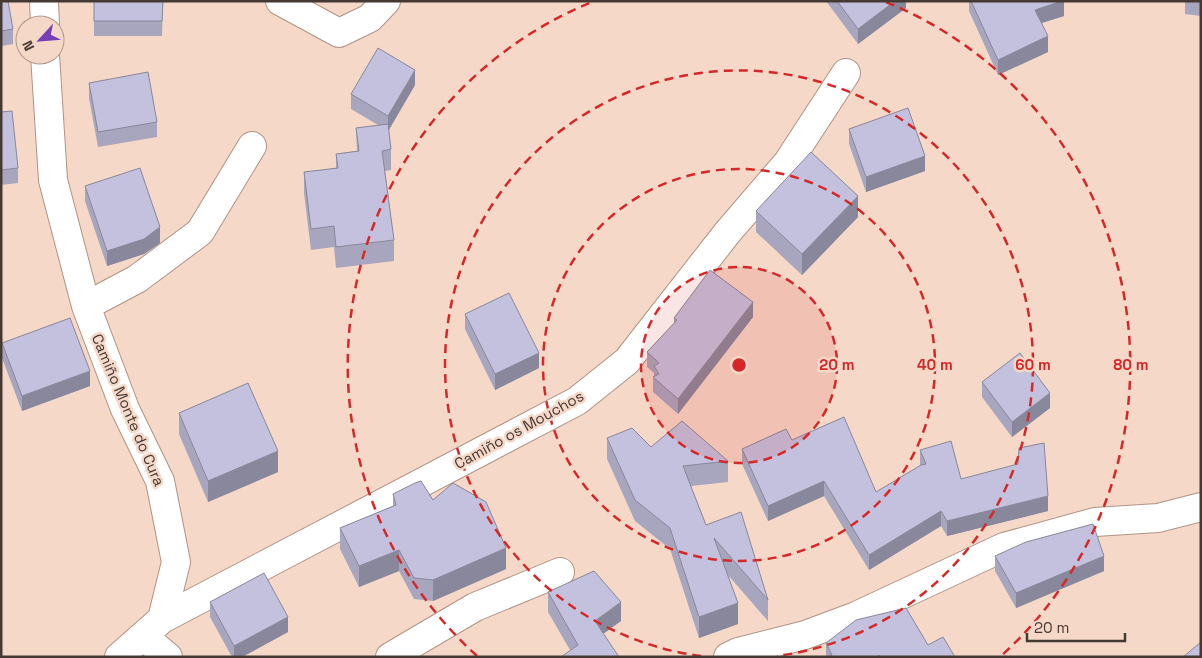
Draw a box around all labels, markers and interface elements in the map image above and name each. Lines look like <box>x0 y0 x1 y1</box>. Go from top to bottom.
north arrow <box>15 15 65 65</box>
text: N <box>18 38 38 54</box>
street label: Camiño Monte do Cura <box>88 331 169 489</box>
text: 20 m <box>819 355 855 374</box>
text: 40 m <box>917 355 953 374</box>
text: 60 m <box>1015 355 1051 374</box>
text: 80 m <box>1113 355 1149 374</box>
centre of rings <box>730 356 748 374</box>
street label: Camiño os Mouchos <box>451 386 587 473</box>
scale bar <box>1027 610 1124 642</box>
text: 20 m <box>1034 618 1069 637</box>

